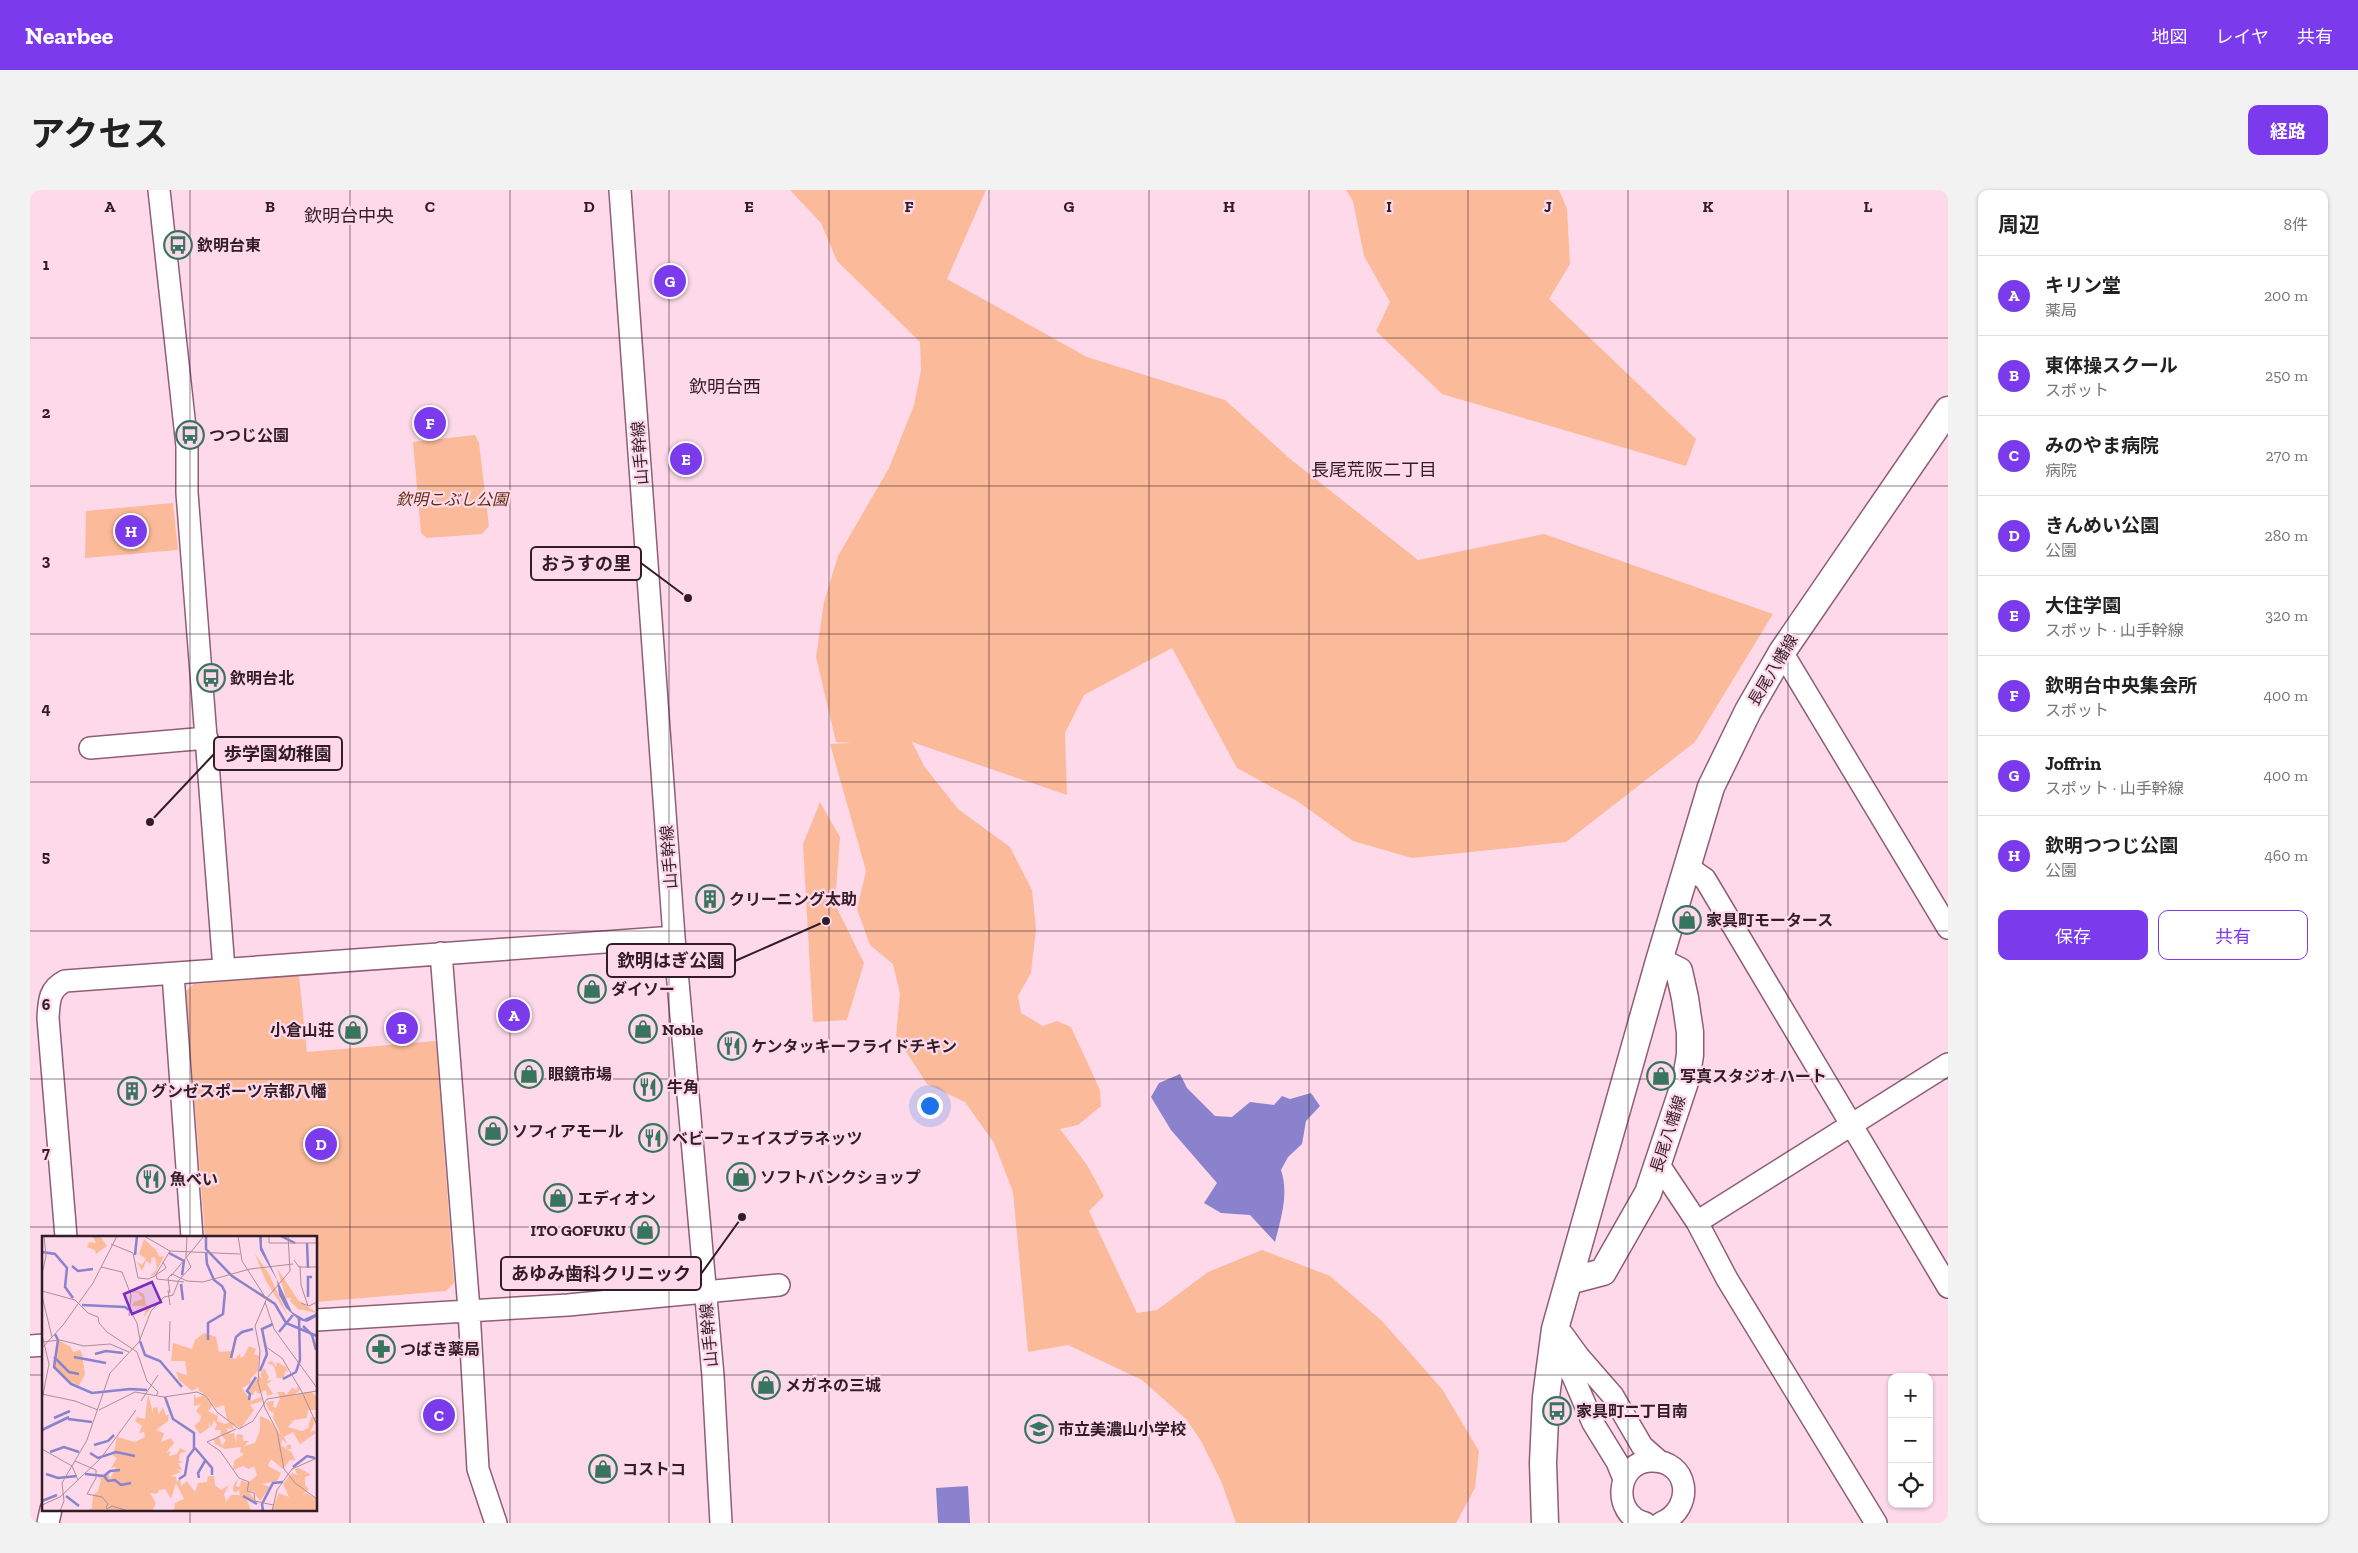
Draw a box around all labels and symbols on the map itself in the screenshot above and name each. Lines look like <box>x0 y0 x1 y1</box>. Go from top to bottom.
text: A <box>105 197 116 216</box>
text: B <box>265 197 275 216</box>
text: C <box>425 197 435 216</box>
text: D <box>583 197 595 216</box>
text: E <box>744 197 754 216</box>
text: F <box>904 197 914 216</box>
text: G <box>1064 197 1075 216</box>
text: H <box>1223 197 1235 216</box>
text: I <box>1386 197 1392 216</box>
text: J <box>1544 197 1552 216</box>
text: K <box>1703 197 1714 216</box>
text: L <box>1864 197 1873 216</box>
district label: 欽明台中央 <box>304 205 394 227</box>
bus stop icon: 欽明台東 <box>163 230 193 260</box>
place label: 欽明台東 <box>197 236 261 255</box>
text: 1 <box>43 255 50 274</box>
pin: G <box>654 262 686 300</box>
district label: 欽明台西 <box>689 376 761 398</box>
text: 2 <box>42 403 51 422</box>
pin: F <box>414 404 446 442</box>
bus stop icon: つつじ公園 <box>175 420 205 450</box>
street label: 山手幹線 <box>628 420 652 486</box>
place label: つつじ公園 <box>209 426 289 445</box>
pin: E <box>670 440 702 478</box>
district label: 長尾荒阪二丁目 <box>1311 459 1437 481</box>
park label: 欽明こぶし公園 <box>396 490 510 509</box>
pin: H <box>115 512 147 550</box>
callout: おうすの里 <box>531 547 641 580</box>
text: 3 <box>42 551 51 570</box>
text: おうすの里 <box>541 553 631 575</box>
street label: 長尾八幡線 <box>1744 631 1802 709</box>
bus stop icon: 欽明台北 <box>196 663 226 693</box>
place label: 欽明台北 <box>230 669 294 688</box>
text: 4 <box>41 699 51 718</box>
callout: 歩学園幼稚園 <box>214 737 342 770</box>
text: 歩学園幼稚園 <box>224 743 332 765</box>
street label: 山手幹線 <box>657 824 681 890</box>
text: 5 <box>42 847 50 866</box>
building icon: クリーニング太助 <box>695 884 725 914</box>
place label: クリーニング太助 <box>729 890 857 909</box>
shop icon: 家具町モータース <box>1672 905 1702 935</box>
place label: 家具町モータース <box>1706 911 1833 930</box>
callout: 欽明はぎ公園 <box>607 944 735 977</box>
text: 欽明はぎ公園 <box>617 950 725 972</box>
shop icon: ダイソー <box>577 974 607 1004</box>
place label: ダイソー <box>611 980 675 999</box>
text: 6 <box>42 995 51 1014</box>
pin: A <box>498 996 530 1034</box>
pin: B <box>386 1009 418 1047</box>
shop icon: Noble <box>628 1014 658 1044</box>
shop icon: 小倉山荘 <box>338 1015 368 1045</box>
place label: Noble <box>662 1020 704 1039</box>
place label: 小倉山荘 <box>270 1021 334 1040</box>
restaurant icon: ケンタッキーフライドチキン <box>717 1031 747 1061</box>
place label: ケンタッキーフライドチキン <box>751 1037 957 1056</box>
shop icon: 眼鏡市場 <box>514 1059 544 1089</box>
shop icon: 写真スタジオ ハート <box>1646 1061 1676 1091</box>
place label: 眼鏡市場 <box>548 1065 612 1084</box>
place label: 写真スタジオ ハート <box>1680 1067 1827 1086</box>
restaurant icon: 牛角 <box>633 1072 663 1102</box>
building icon: グンゼスポーツ京都八幡 <box>117 1076 147 1106</box>
place label: 牛角 <box>667 1078 699 1097</box>
place label: グンゼスポーツ京都八幡 <box>151 1082 327 1101</box>
your location <box>917 1093 943 1119</box>
street label: 長尾八幡線 <box>1647 1093 1689 1175</box>
shop icon: ソフィアモール <box>478 1116 508 1146</box>
place label: ソフィアモール <box>512 1122 624 1141</box>
restaurant icon: ベビーフェイスプラネッツ <box>638 1123 668 1153</box>
pin: D <box>305 1125 337 1163</box>
place label: ベビーフェイスプラネッツ <box>672 1129 863 1148</box>
text: 7 <box>42 1143 50 1162</box>
shop icon: ソフトバンクショップ <box>726 1162 756 1192</box>
restaurant icon: 魚べい <box>136 1164 166 1194</box>
place label: ソフトバンクショップ <box>760 1168 921 1187</box>
place label: 魚べい <box>170 1170 218 1189</box>
shop icon: エディオン <box>543 1183 573 1213</box>
place label: エディオン <box>577 1189 656 1208</box>
shop icon: ITO GOFUKU <box>630 1215 660 1245</box>
place label: ITO GOFUKU <box>531 1221 626 1240</box>
inset map <box>42 1236 318 1510</box>
callout: あゆみ歯科クリニック <box>501 1257 701 1290</box>
text: あゆみ歯科クリニック <box>511 1263 691 1285</box>
street label: 山手幹線 <box>697 1302 721 1368</box>
pharmacy icon: つばき薬局 <box>366 1334 396 1364</box>
place label: つばき薬局 <box>400 1340 480 1359</box>
shop icon: メガネの三城 <box>751 1370 781 1400</box>
place label: メガネの三城 <box>785 1376 881 1395</box>
pin: C <box>423 1396 455 1434</box>
bus stop icon: 家具町二丁目南 <box>1542 1396 1572 1426</box>
place label: 家具町二丁目南 <box>1576 1402 1688 1421</box>
school or university icon: 市立美濃山小学校 <box>1024 1414 1054 1444</box>
place label: 市立美濃山小学校 <box>1058 1420 1186 1439</box>
shop icon: コストコ <box>588 1454 618 1484</box>
place label: コストコ <box>622 1460 686 1479</box>

